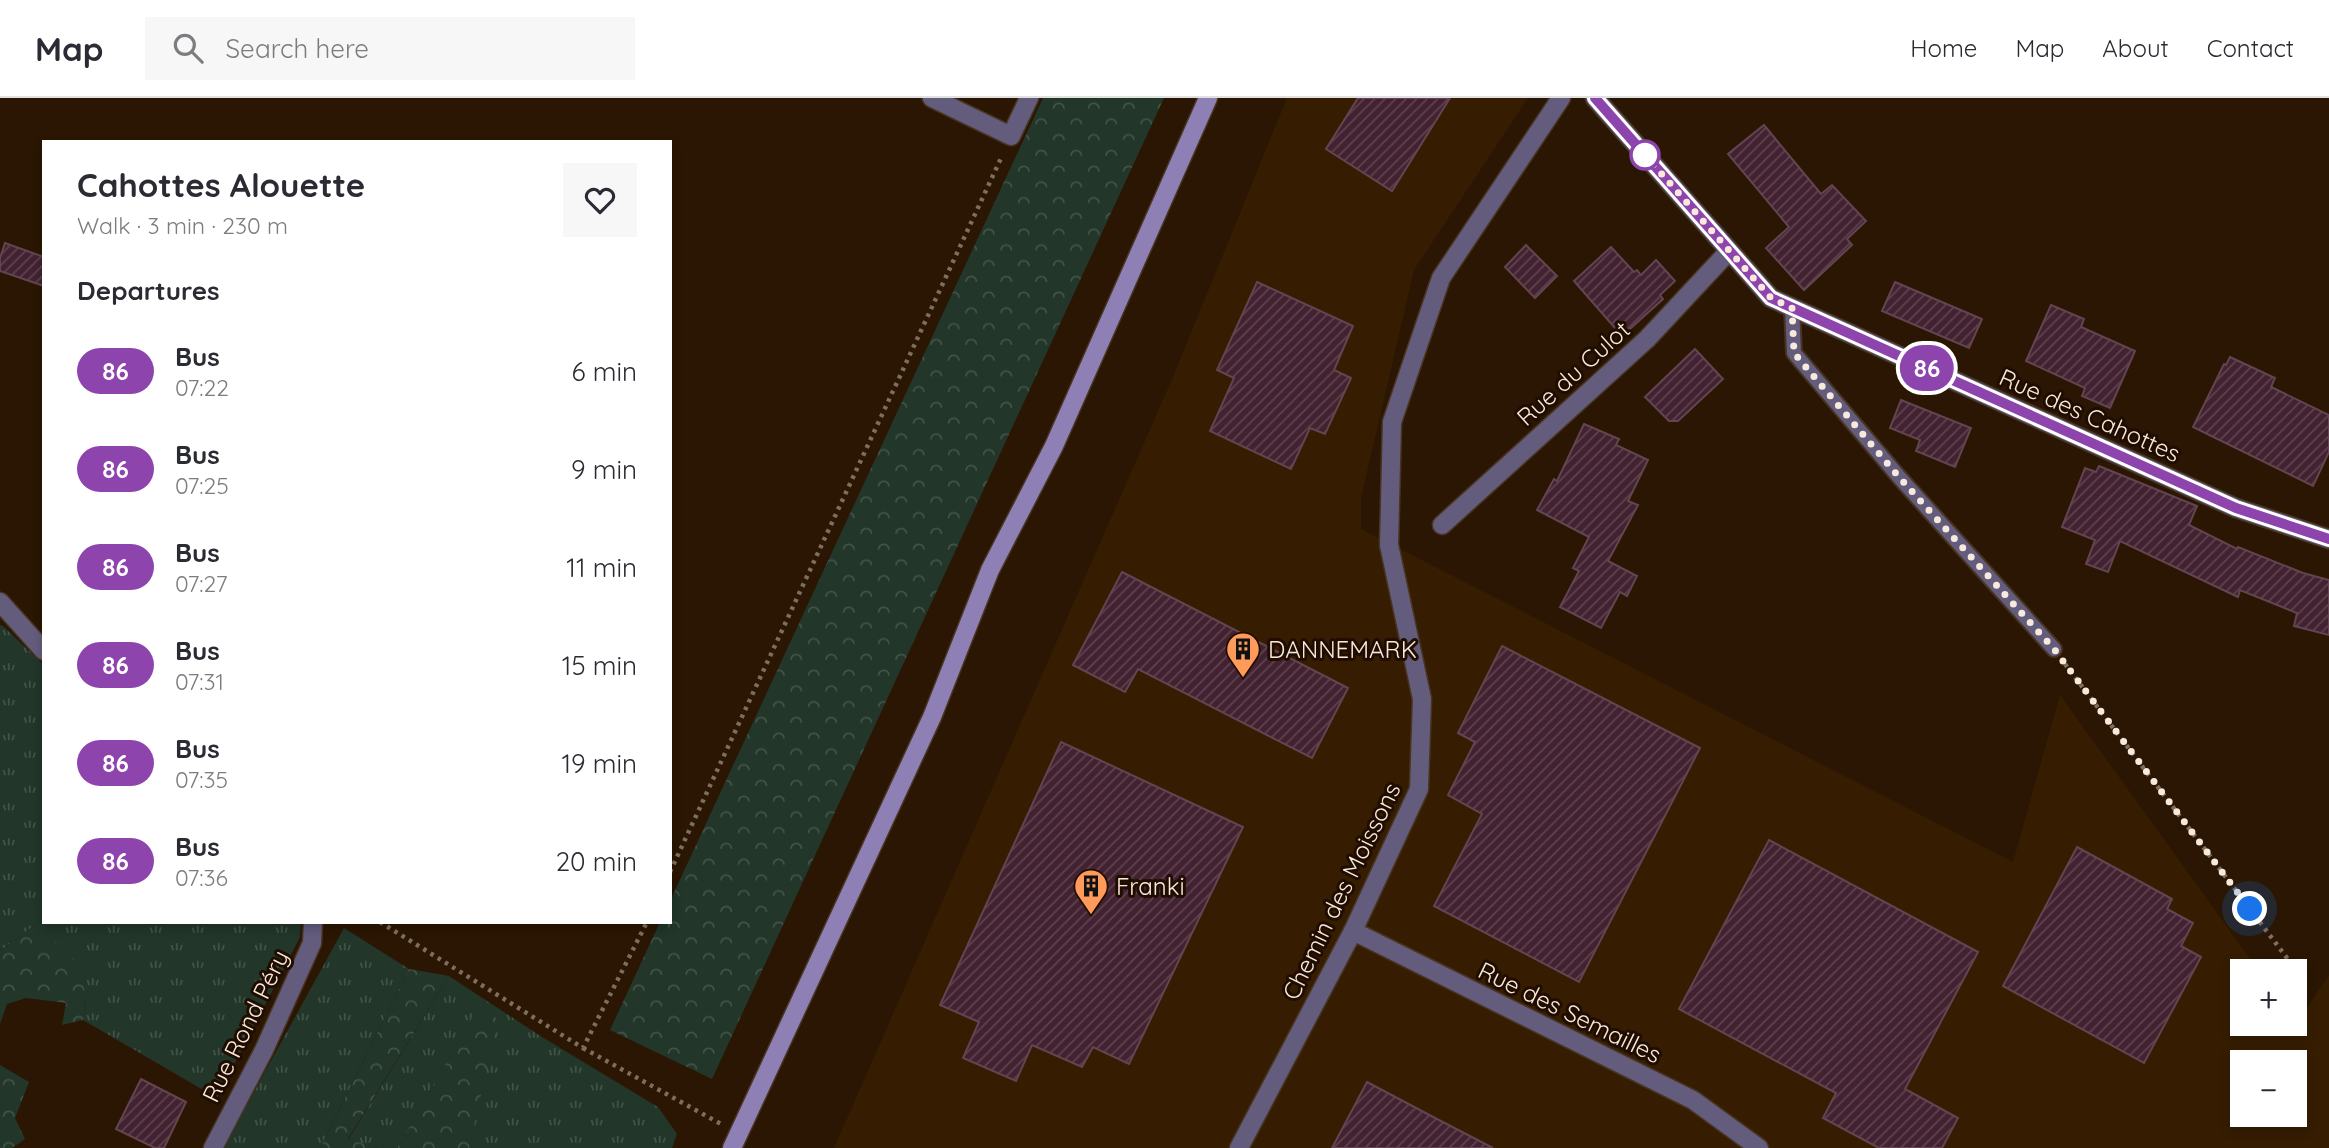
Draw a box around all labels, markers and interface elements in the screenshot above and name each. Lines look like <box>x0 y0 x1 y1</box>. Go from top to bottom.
search box <box>145 17 635 80</box>
text: Map <box>35 28 103 69</box>
icon: search <box>169 29 207 67</box>
text: Search here <box>225 32 369 65</box>
text: Home <box>1910 33 1977 63</box>
text: Map <box>2015 33 2064 63</box>
text: About <box>2102 33 2169 63</box>
text: Contact <box>2207 33 2294 63</box>
unlabelled marker <box>1630 140 1660 170</box>
button: heart <box>563 163 637 237</box>
text: Cahottes Alouette <box>77 164 365 205</box>
text: Walk · 3 min · 230 m <box>77 211 288 240</box>
text: Departures <box>77 274 220 307</box>
street label: Rue du Culot <box>1510 314 1636 432</box>
text: Bus <box>175 340 220 373</box>
line badge: 86 <box>1896 345 1958 391</box>
text: 86 <box>1914 353 1940 383</box>
text: 6 min <box>572 355 637 388</box>
text: 86 <box>102 356 129 386</box>
street label: Rue des Cahottes <box>1995 362 2185 468</box>
text: 07:22 <box>175 373 229 402</box>
text: Bus <box>175 438 220 471</box>
text: 9 min <box>571 453 637 486</box>
text: 86 <box>102 454 129 484</box>
text: 07:25 <box>175 471 229 500</box>
text: Bus <box>175 536 220 569</box>
text: 11 min <box>566 551 637 584</box>
text: 86 <box>102 552 129 582</box>
text: 07:27 <box>175 569 228 598</box>
building icon: DANNEMARK <box>1224 630 1262 679</box>
text: Bus <box>175 634 220 667</box>
place label: DANNEMARK <box>1268 634 1417 664</box>
text: 15 min <box>562 649 637 682</box>
text: 86 <box>102 650 129 680</box>
text: 07:31 <box>175 667 224 696</box>
text: Bus <box>175 732 220 765</box>
text: 19 min <box>561 747 637 780</box>
text: 86 <box>102 748 129 778</box>
text: 07:35 <box>175 765 228 794</box>
street label: Chemin des Moissons <box>1275 778 1407 1004</box>
text: Bus <box>175 830 220 863</box>
text: 20 min <box>556 845 637 878</box>
text: 86 <box>102 846 129 876</box>
text: 07:36 <box>175 863 228 892</box>
building icon: Franki <box>1072 867 1110 916</box>
place label: Franki <box>1116 871 1185 901</box>
your location <box>2232 891 2267 926</box>
street label: Rue Rond Péry <box>195 945 295 1107</box>
street label: Rue des Semailles <box>1474 955 1666 1069</box>
map controls <box>2230 959 2307 1127</box>
button: + <box>2230 959 2307 1036</box>
button: − <box>2230 1050 2307 1127</box>

